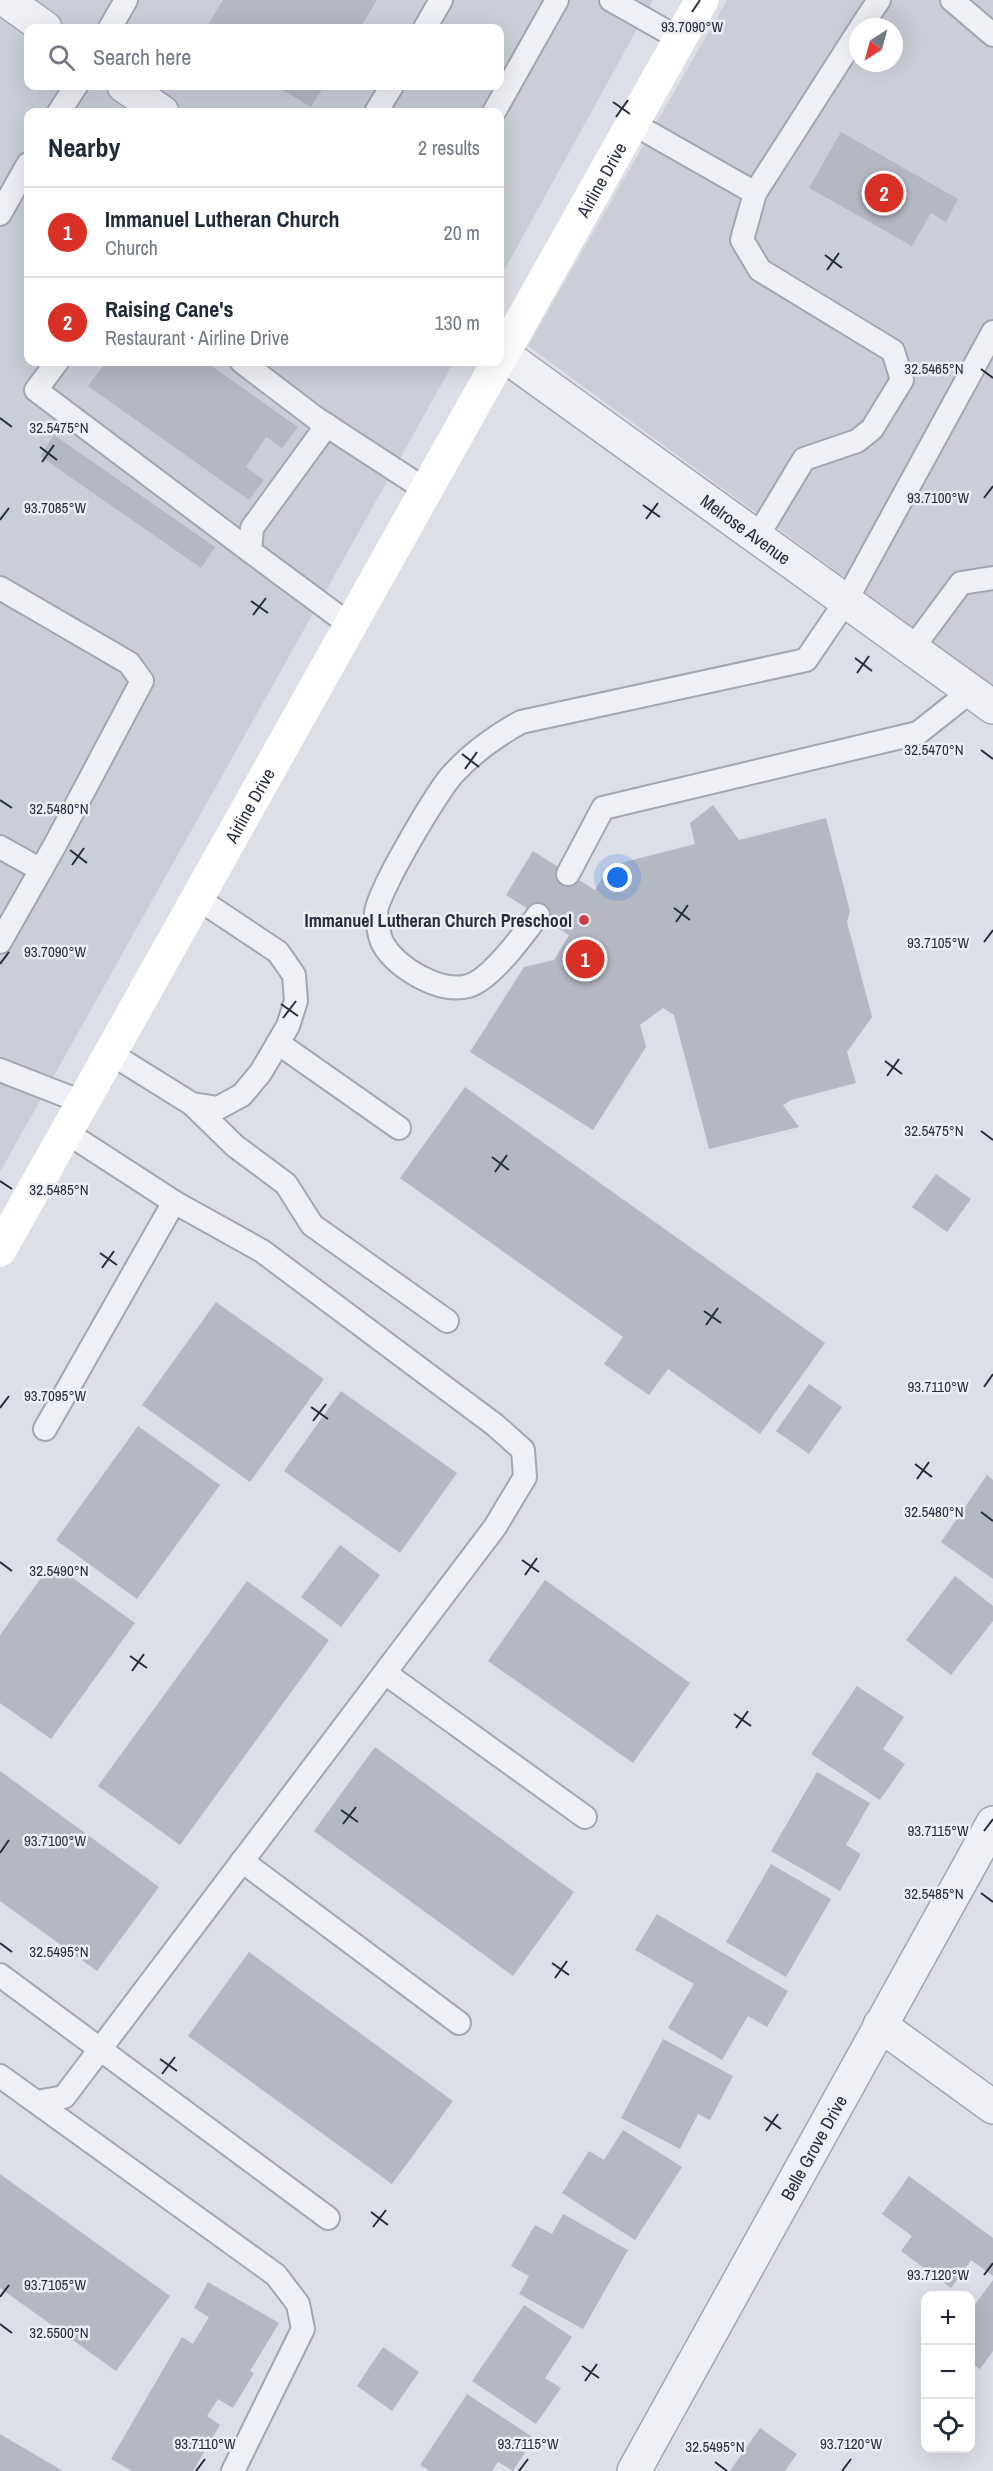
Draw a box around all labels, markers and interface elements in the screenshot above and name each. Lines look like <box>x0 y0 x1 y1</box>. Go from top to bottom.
text: 93.7090°W <box>661 16 723 37</box>
north arrow <box>849 18 903 72</box>
search box <box>24 24 504 90</box>
icon: search <box>45 41 78 74</box>
text: Search here <box>93 42 191 72</box>
text: Nearby <box>48 130 120 165</box>
text: 2 results <box>418 134 480 161</box>
street label: Airline Drive <box>569 138 632 222</box>
pin: 2 <box>864 170 904 216</box>
text: Immanuel Lutheran Church <box>105 204 340 234</box>
text: 1 <box>63 219 72 246</box>
text: 20 m <box>444 219 480 246</box>
text: Church <box>105 234 158 261</box>
text: Raising Cane's <box>105 294 234 324</box>
text: 2 <box>63 309 72 336</box>
text: 130 m <box>434 309 480 336</box>
text: Restaurant · Airline Drive <box>105 324 289 351</box>
text: 32.5465°N <box>904 358 964 379</box>
text: 32.5475°N <box>29 417 89 438</box>
text: 93.7100°W <box>907 487 969 508</box>
street label: Melrose Avenue <box>696 488 796 570</box>
text: 93.7085°W <box>24 497 86 518</box>
text: 32.5470°N <box>904 739 964 760</box>
street label: Airline Drive <box>218 763 280 848</box>
text: 32.5480°N <box>29 798 89 819</box>
your location <box>603 863 632 892</box>
place label: Immanuel Lutheran Church Preschool <box>305 908 572 933</box>
marker: Immanuel Lutheran Church Preschool <box>577 913 591 927</box>
text: 93.7105°W <box>907 932 969 953</box>
pin: 1 <box>566 936 604 982</box>
text: 93.7090°W <box>24 941 86 962</box>
text: 32.5475°N <box>904 1120 964 1141</box>
text: 32.5485°N <box>29 1179 89 1200</box>
text: 93.7110°W <box>907 1376 969 1397</box>
text: 93.7095°W <box>24 1385 86 1406</box>
text: 32.5480°N <box>904 1501 964 1522</box>
text: 32.5490°N <box>29 1560 89 1581</box>
text: 93.7115°W <box>907 1820 969 1841</box>
text: 93.7100°W <box>24 1830 86 1851</box>
text: 32.5485°N <box>904 1883 964 1904</box>
text: 32.5495°N <box>29 1941 89 1962</box>
street label: Belle Grove Drive <box>774 2090 852 2204</box>
text: 93.7120°W <box>907 2264 969 2285</box>
text: 93.7105°W <box>24 2274 86 2295</box>
map controls <box>921 2291 975 2453</box>
button: + <box>921 2291 975 2345</box>
text: 32.5500°N <box>29 2322 89 2343</box>
button: − <box>921 2345 975 2399</box>
button: locate <box>921 2399 975 2453</box>
text: 93.7110°W <box>174 2433 236 2454</box>
text: 93.7115°W <box>497 2433 559 2454</box>
text: 93.7120°W <box>820 2433 882 2454</box>
text: 32.5495°N <box>685 2436 745 2457</box>

